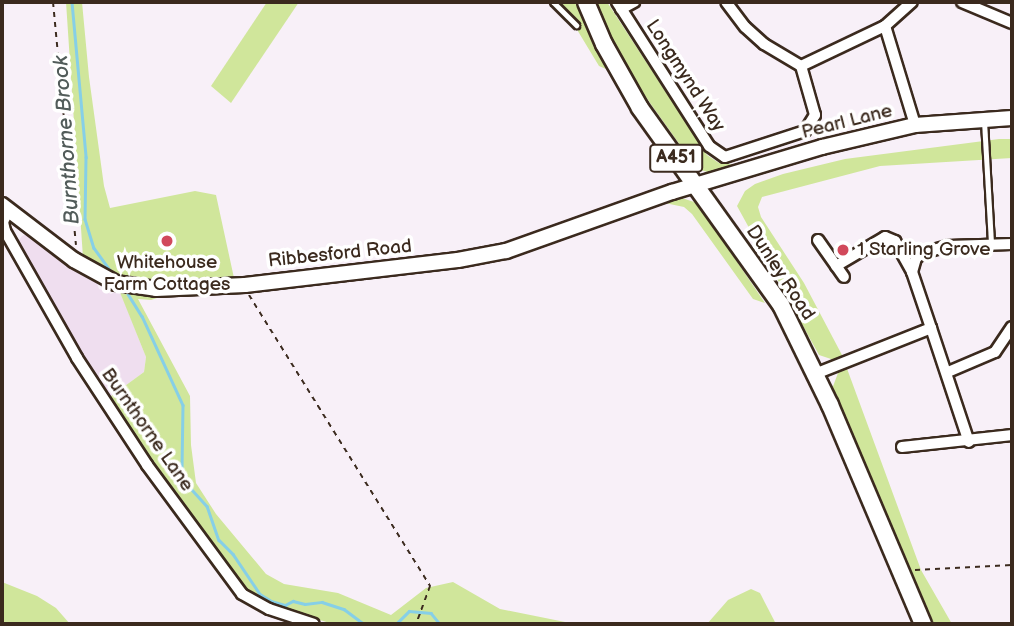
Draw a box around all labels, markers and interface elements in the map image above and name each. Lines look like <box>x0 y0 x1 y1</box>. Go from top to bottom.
street label: Longmynd Way <box>640 16 730 136</box>
water label: Burnthorne Brook <box>49 55 85 225</box>
street label: Pearl Lane <box>799 100 895 144</box>
road number: A451 <box>648 144 704 173</box>
street label: Dunley Road <box>740 221 820 325</box>
marker: Whitehouse Farm Cottages <box>159 233 175 249</box>
street label: Ribbesford Road <box>267 235 413 273</box>
place label: 1 Starling Grove <box>857 239 991 261</box>
marker: 1 Starling Grove <box>835 242 851 258</box>
place label: Whitehouse Farm Cottages <box>104 252 230 296</box>
street label: Burnthorne Lane <box>96 364 198 496</box>

